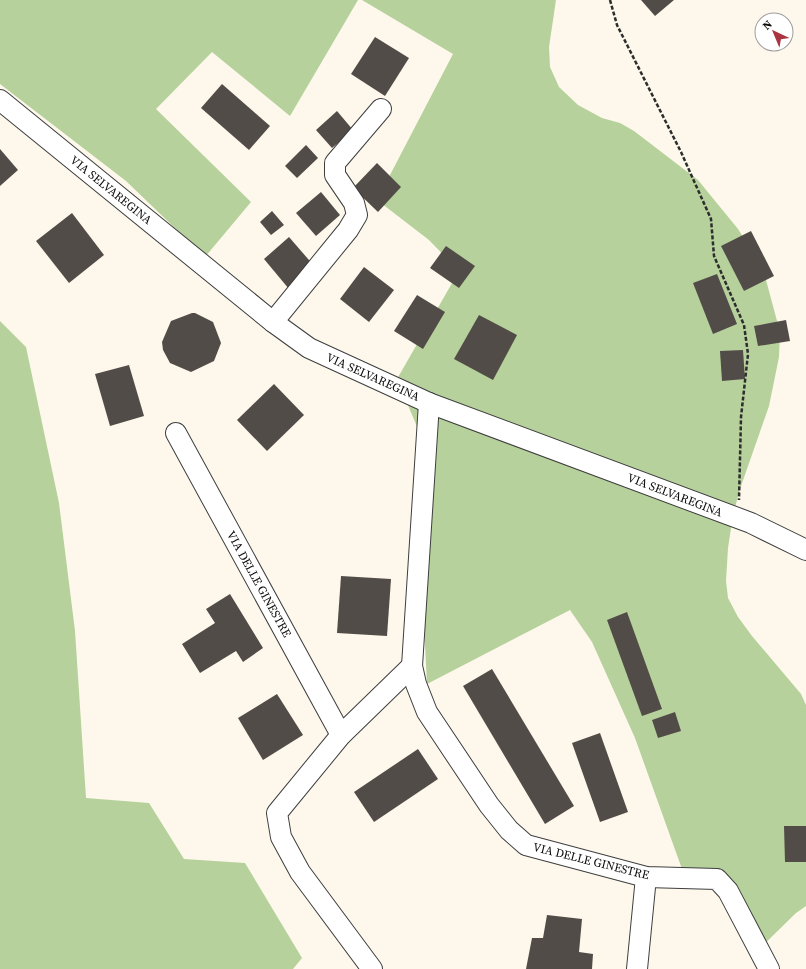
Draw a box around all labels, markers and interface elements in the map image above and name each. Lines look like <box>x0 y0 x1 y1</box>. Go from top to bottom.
north arrow <box>754 12 794 52</box>
text: N <box>759 17 775 33</box>
street label: VIA SELVAREGINA <box>67 152 155 228</box>
street label: VIA SELVAREGINA <box>324 349 422 405</box>
street label: VIA SELVAREGINA <box>625 469 725 521</box>
street label: VIA DELLE GINESTRE <box>223 528 295 640</box>
street label: VIA DELLE GINESTRE <box>531 839 651 883</box>

